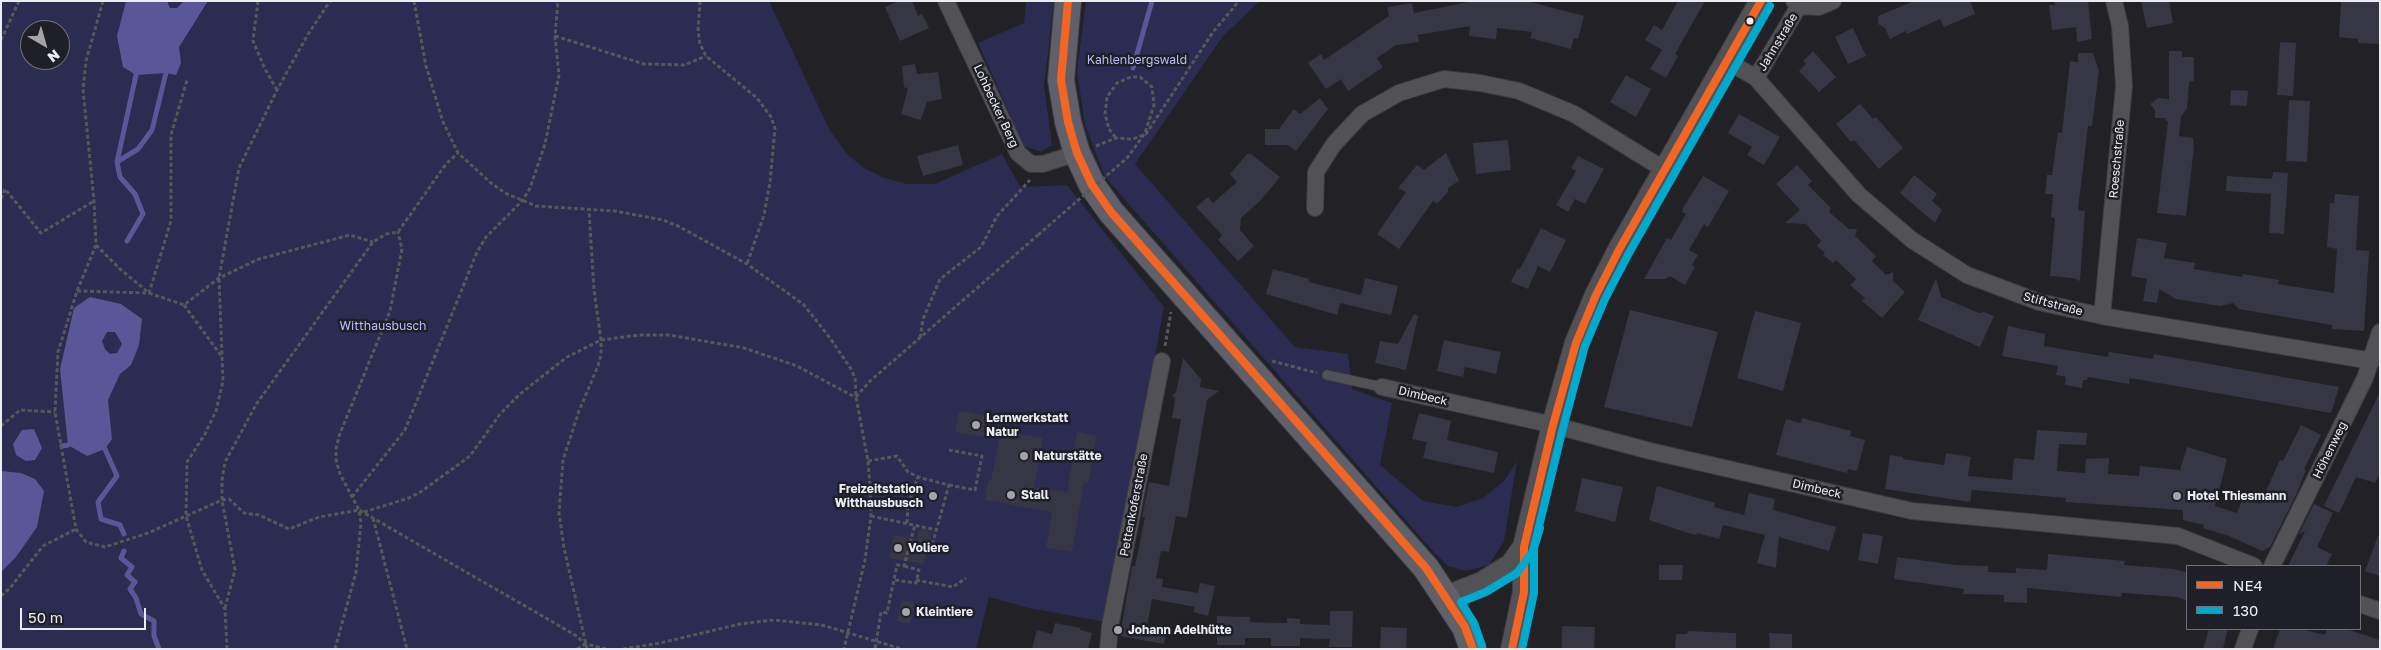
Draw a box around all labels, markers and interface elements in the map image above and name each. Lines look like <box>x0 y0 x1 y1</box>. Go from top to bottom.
street label: Jahnstraße <box>1755 11 1801 73</box>
unlabelled marker <box>1745 16 1755 26</box>
north arrow <box>20 20 70 70</box>
text: N <box>45 46 63 66</box>
park label: Kahlenbergswald <box>1087 53 1187 67</box>
street label: Lohbecker Berg <box>970 62 1022 150</box>
street label: Roeschstraße <box>2106 119 2128 199</box>
street label: Stiftstraße <box>2022 289 2084 319</box>
park label: Witthausbusch <box>340 319 426 333</box>
street label: Dimbeck <box>1397 383 1449 409</box>
place label: Lernwerkstatt Natur <box>986 411 1068 439</box>
marker: Lernwerkstatt Natur <box>970 419 982 431</box>
street label: Höhenweg <box>2310 419 2350 481</box>
place label: Naturstätte <box>1034 449 1102 463</box>
marker: Naturstätte <box>1018 450 1030 462</box>
street label: Pettenkoferstraße <box>1117 452 1151 558</box>
street label: Dimbeck <box>1791 476 1843 502</box>
place label: Freizeitstation Witthausbusch <box>835 482 923 510</box>
place label: Stall <box>1021 488 1049 502</box>
marker: Stall <box>1005 489 1017 501</box>
place label: Hotel Thiesmann <box>2187 489 2286 503</box>
marker: Freizeitstation Witthausbusch <box>927 490 939 502</box>
marker: Hotel Thiesmann <box>2171 490 2183 502</box>
place label: Voliere <box>908 541 949 555</box>
marker: Voliere <box>892 542 904 554</box>
legend <box>2186 565 2361 630</box>
text: NE4 <box>2233 576 2263 594</box>
scale bar <box>22 598 149 630</box>
text: 130 <box>2233 601 2258 619</box>
place label: Kleintiere <box>916 605 973 619</box>
marker: Kleintiere <box>900 606 912 618</box>
text: 50 m <box>28 608 63 626</box>
place label: Johann Adelhütte <box>1128 623 1232 637</box>
marker: Johann Adelhütte <box>1112 624 1124 636</box>

